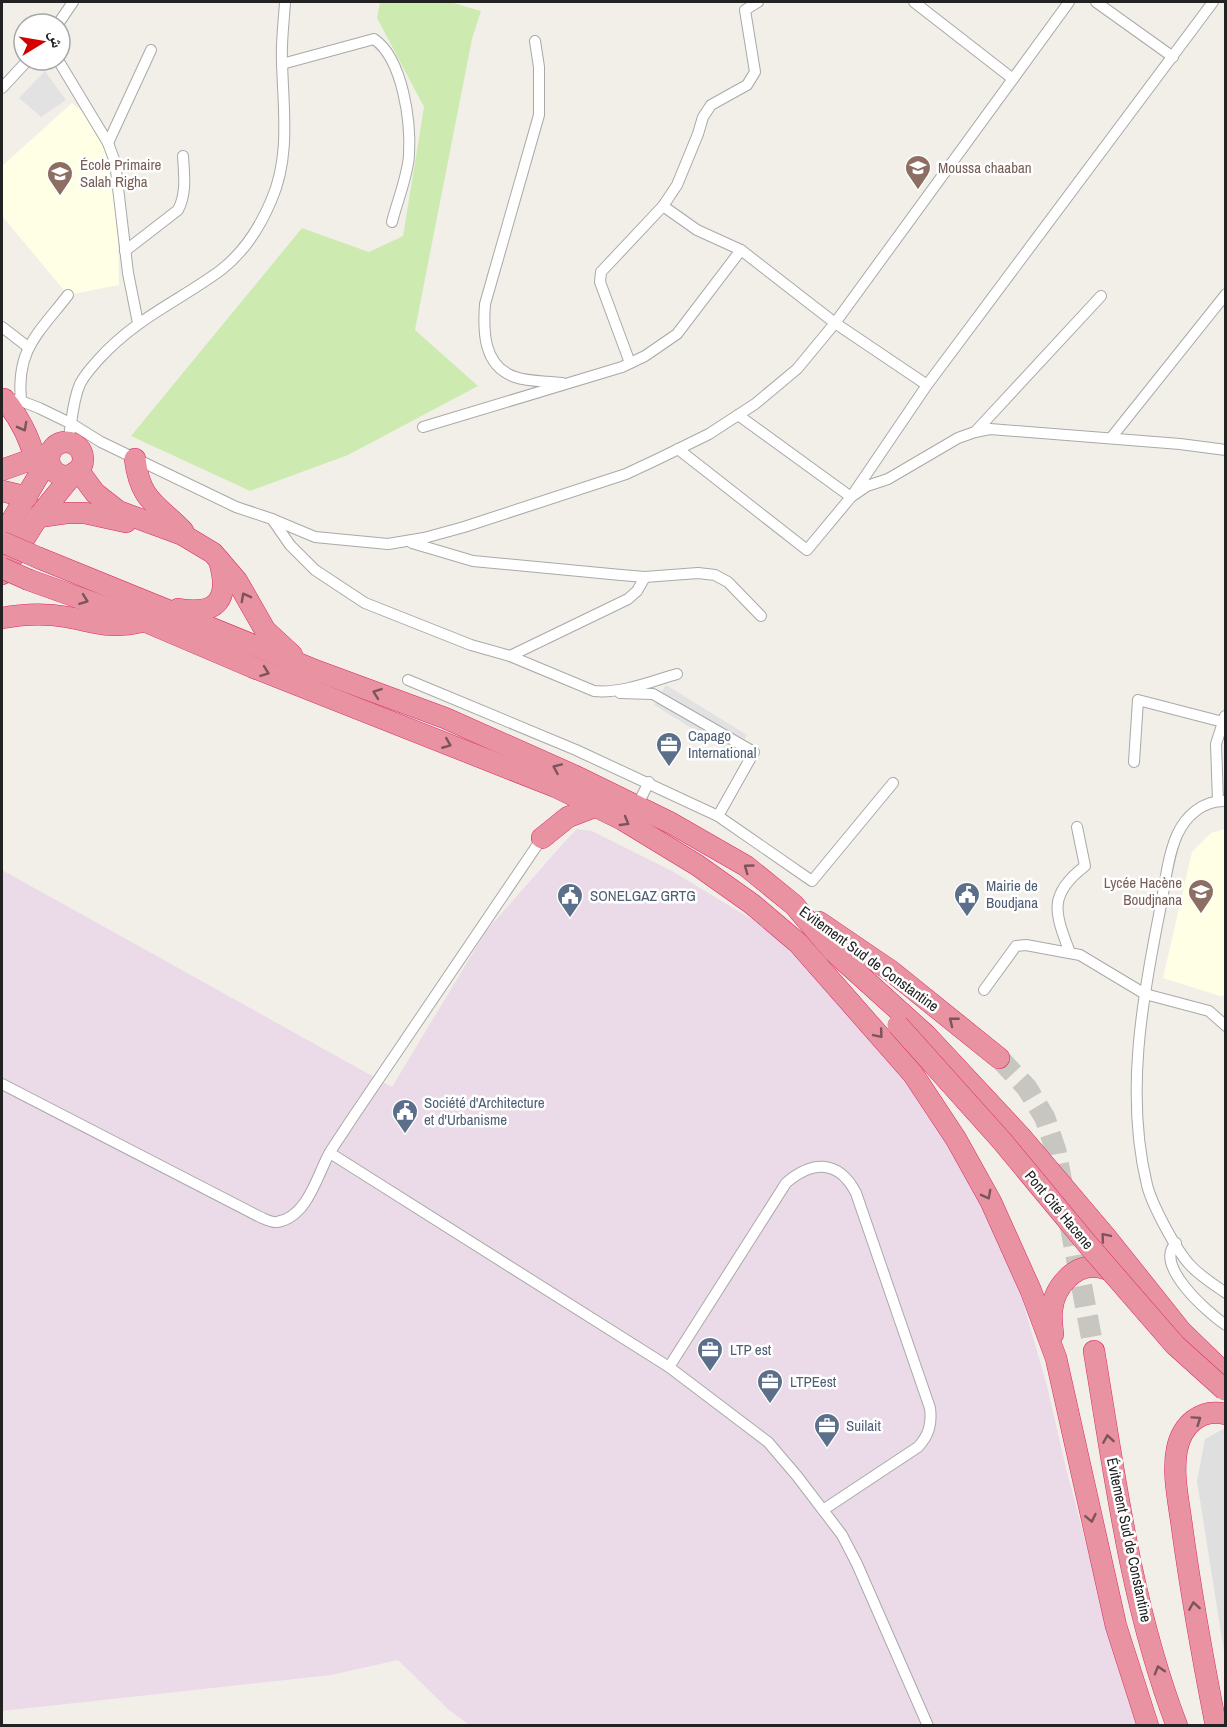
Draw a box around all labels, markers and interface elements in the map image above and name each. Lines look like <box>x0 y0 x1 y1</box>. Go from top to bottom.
north arrow <box>12 12 72 72</box>
text: ش <box>44 29 69 50</box>
school or university icon: Moussa chaaban <box>903 153 933 191</box>
place label: École Primaire Salah Righa <box>80 154 162 192</box>
place label: Moussa chaaban <box>938 157 1032 178</box>
school or university icon: École Primaire Salah Righa <box>45 159 75 197</box>
one-way arrow <box>16 420 27 431</box>
one-way arrow <box>79 592 89 605</box>
one-way arrow <box>241 592 253 603</box>
one-way arrow <box>259 665 270 677</box>
one-way arrow <box>373 688 383 701</box>
place label: Capago International <box>688 725 756 763</box>
office icon: Capago International <box>654 730 684 768</box>
one-way arrow <box>440 737 451 749</box>
one-way arrow <box>553 763 564 775</box>
one-way arrow <box>619 814 629 826</box>
one-way arrow <box>744 865 755 876</box>
place label: Lycée Hacène Boudjnana <box>1104 872 1182 910</box>
place label: Mairie de Boudjana <box>986 875 1038 913</box>
school or university icon: Lycée Hacène Boudjnana <box>1186 877 1216 915</box>
public building icon: Mairie de Boudjana <box>952 880 982 918</box>
public building icon: SONELGAZ GRTG <box>555 881 585 919</box>
place label: SONELGAZ GRTG <box>590 885 696 906</box>
street label: Evitement Sud de Constantine <box>795 901 943 1016</box>
one-way arrow <box>949 1017 960 1028</box>
one-way arrow <box>872 1027 883 1038</box>
place label: Société d'Architecture et d'Urbanisme <box>424 1092 545 1130</box>
public building icon: Société d'Architecture et d'Urbanisme <box>390 1097 420 1135</box>
street label: Pont Cité Hacene <box>1020 1166 1099 1254</box>
one-way arrow <box>980 1189 991 1199</box>
one-way arrow <box>1101 1232 1112 1243</box>
office icon: LTP est <box>695 1335 725 1373</box>
place label: LTP est <box>730 1339 772 1360</box>
office icon: LTPEest <box>755 1367 785 1405</box>
place label: LTPEest <box>790 1371 837 1392</box>
office icon: Suilait <box>812 1411 842 1449</box>
place label: Suilait <box>846 1415 881 1436</box>
one-way arrow <box>1190 1416 1201 1427</box>
one-way arrow <box>1103 1434 1115 1443</box>
street label: Évitement Sud de Constantine <box>1102 1456 1157 1624</box>
one-way arrow <box>1084 1513 1097 1523</box>
one-way arrow <box>1189 1601 1201 1611</box>
one-way arrow <box>1154 1665 1166 1676</box>

